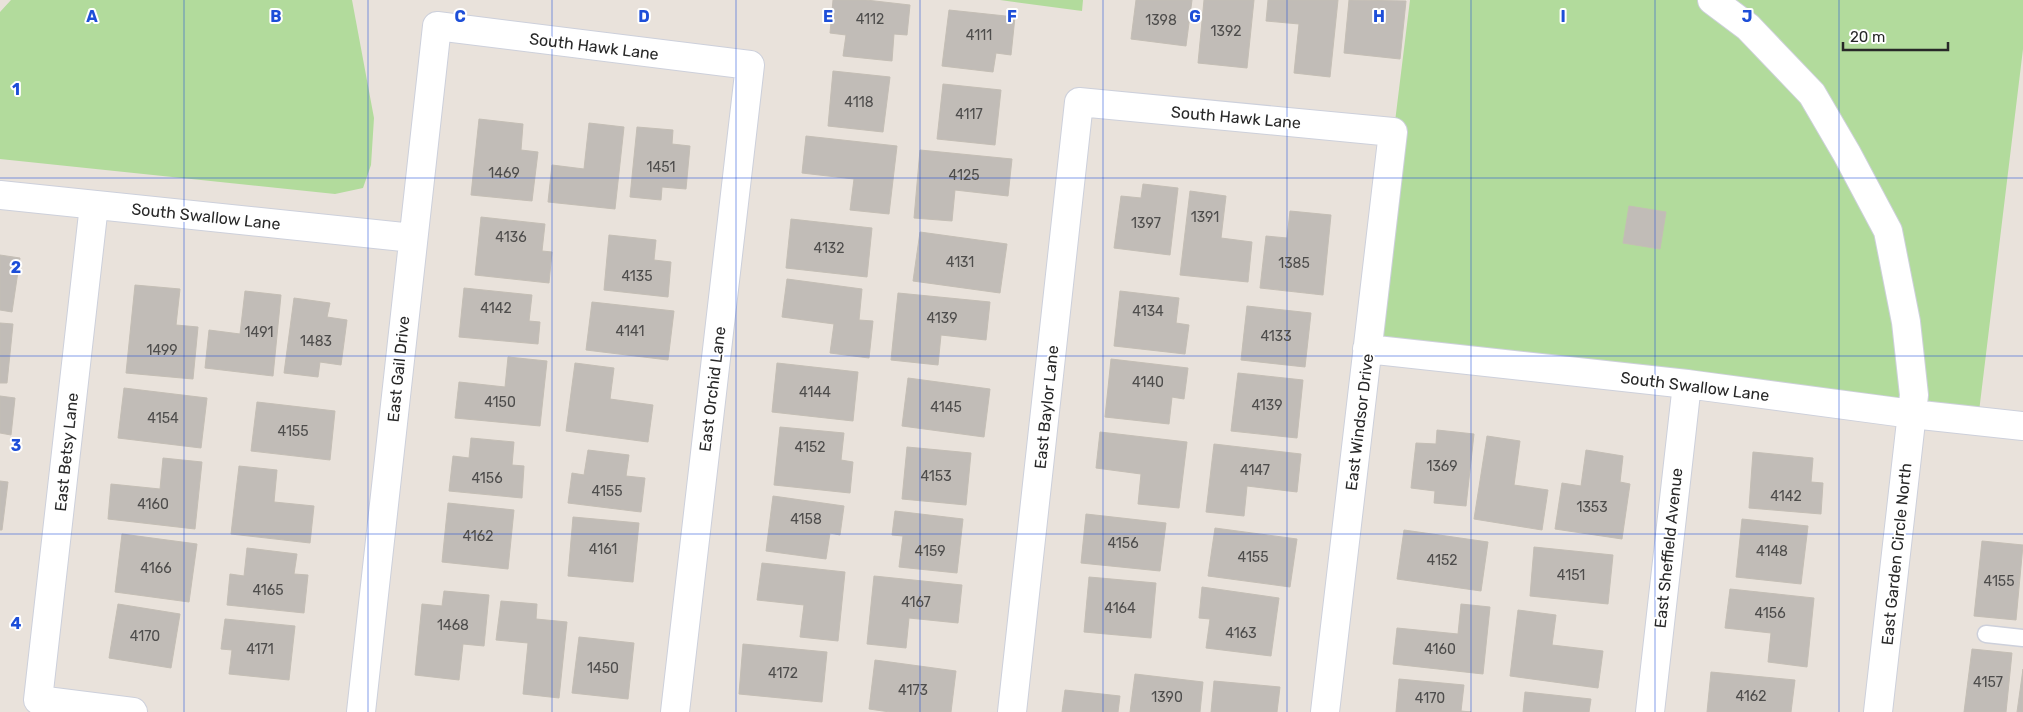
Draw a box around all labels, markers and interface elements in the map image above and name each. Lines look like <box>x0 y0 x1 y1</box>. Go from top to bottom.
text: A <box>86 7 98 26</box>
text: B <box>270 7 282 26</box>
text: C <box>454 7 466 26</box>
text: D <box>638 7 650 26</box>
text: E <box>823 7 833 26</box>
text: F <box>1007 7 1017 26</box>
text: G <box>1189 7 1201 26</box>
text: H <box>1373 7 1385 26</box>
text: I <box>1560 7 1566 26</box>
text: J <box>1742 7 1752 26</box>
house number: 4112 <box>856 11 884 28</box>
house number: 1398 <box>1145 12 1177 29</box>
scale bar <box>1843 20 1948 52</box>
house number: 1392 <box>1211 23 1241 40</box>
house number: 4111 <box>966 27 992 44</box>
text: 20 m <box>1850 28 1885 46</box>
street label: South Hawk Lane <box>528 29 660 64</box>
text: 1 <box>12 80 20 99</box>
house number: 4118 <box>844 94 874 111</box>
street label: South Hawk Lane <box>1170 102 1302 133</box>
house number: 4117 <box>955 106 983 123</box>
house number: 1451 <box>647 159 675 176</box>
house number: 1469 <box>488 165 520 182</box>
house number: 4125 <box>949 167 979 184</box>
street label: South Swallow Lane <box>131 199 281 234</box>
house number: 1391 <box>1191 209 1219 226</box>
house number: 1397 <box>1131 215 1161 232</box>
house number: 4136 <box>495 229 527 246</box>
house number: 4132 <box>813 240 845 257</box>
house number: 4131 <box>946 254 974 271</box>
house number: 1385 <box>1278 255 1310 272</box>
text: 2 <box>11 258 21 277</box>
house number: 4135 <box>621 268 653 285</box>
house number: 4142 <box>480 300 512 317</box>
house number: 4134 <box>1132 303 1164 320</box>
house number: 4139 <box>926 310 958 327</box>
street label: East Gail Drive <box>383 315 414 423</box>
house number: 4141 <box>616 323 644 340</box>
house number: 1491 <box>245 324 273 341</box>
street label: East Orchid Lane <box>695 325 730 453</box>
house number: 4133 <box>1260 328 1292 345</box>
house number: 1483 <box>300 333 332 350</box>
house number: 1499 <box>146 342 178 359</box>
street label: East Baylor Lane <box>1031 344 1062 470</box>
street label: East Windsor Drive <box>1342 352 1377 492</box>
street label: South Swallow Lane <box>1619 368 1770 405</box>
house number: 4140 <box>1132 374 1164 391</box>
house number: 4144 <box>799 384 831 401</box>
street label: East Betsy Lane <box>51 392 82 512</box>
house number: 4150 <box>484 394 516 411</box>
house number: 4139 <box>1251 397 1283 414</box>
house number: 4145 <box>930 399 962 416</box>
house number: 4154 <box>147 410 179 427</box>
house number: 4155 <box>277 423 309 440</box>
text: 3 <box>11 436 21 455</box>
house number: 4152 <box>795 439 825 456</box>
house number: 1369 <box>1426 458 1458 475</box>
house number: 4147 <box>1240 462 1270 479</box>
street label: East Garden Circle North <box>1877 462 1916 646</box>
street label: East Sheffield Avenue <box>1651 467 1686 629</box>
house number: 4153 <box>920 468 952 485</box>
house number: 4156 <box>471 470 503 487</box>
house number: 4155 <box>591 483 623 500</box>
house number: 4142 <box>1770 488 1802 505</box>
house number: 4160 <box>137 496 169 513</box>
house number: 1353 <box>1576 499 1608 516</box>
house number: 4158 <box>790 511 822 528</box>
house number: 4162 <box>462 528 494 545</box>
house number: 4156 <box>1107 535 1139 552</box>
house number: 4161 <box>589 541 617 558</box>
house number: 4159 <box>914 543 946 560</box>
house number: 4148 <box>1756 543 1788 560</box>
house number: 4155 <box>1237 549 1269 566</box>
house number: 4152 <box>1427 552 1457 569</box>
house number: 4166 <box>140 560 172 577</box>
house number: 4151 <box>1557 567 1585 584</box>
house number: 4155 <box>1983 573 2015 590</box>
house number: 4165 <box>252 582 284 599</box>
house number: 4167 <box>901 594 931 611</box>
house number: 4164 <box>1104 600 1136 617</box>
house number: 4156 <box>1754 605 1786 622</box>
text: 4 <box>11 614 22 633</box>
house number: 1468 <box>437 617 469 634</box>
house number: 4163 <box>1225 625 1257 642</box>
house number: 4170 <box>130 628 160 645</box>
house number: 4171 <box>246 641 274 658</box>
house number: 4160 <box>1424 641 1456 658</box>
house number: 1450 <box>587 660 619 677</box>
house number: 4172 <box>768 665 798 682</box>
house number: 4157 <box>1973 674 2003 691</box>
house number: 4173 <box>898 682 928 699</box>
house number: 4162 <box>1735 688 1767 705</box>
house number: 1390 <box>1151 689 1183 706</box>
house number: 4170 <box>1415 690 1445 707</box>

